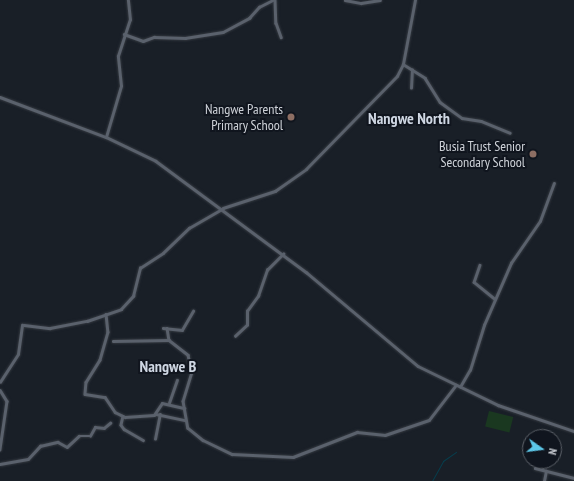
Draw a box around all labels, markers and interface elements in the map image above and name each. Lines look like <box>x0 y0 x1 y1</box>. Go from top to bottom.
place label: Nangwe Parents Primary School <box>205 101 283 134</box>
district label: Nangwe North <box>368 108 450 128</box>
marker: Nangwe Parents Primary School <box>286 112 296 122</box>
place label: Busia Trust Senior Secondary School <box>439 138 525 170</box>
marker: Busia Trust Senior Secondary School <box>528 149 538 159</box>
district label: Nangwe B <box>140 356 196 376</box>
north arrow <box>522 429 562 469</box>
text: N <box>545 447 560 456</box>

